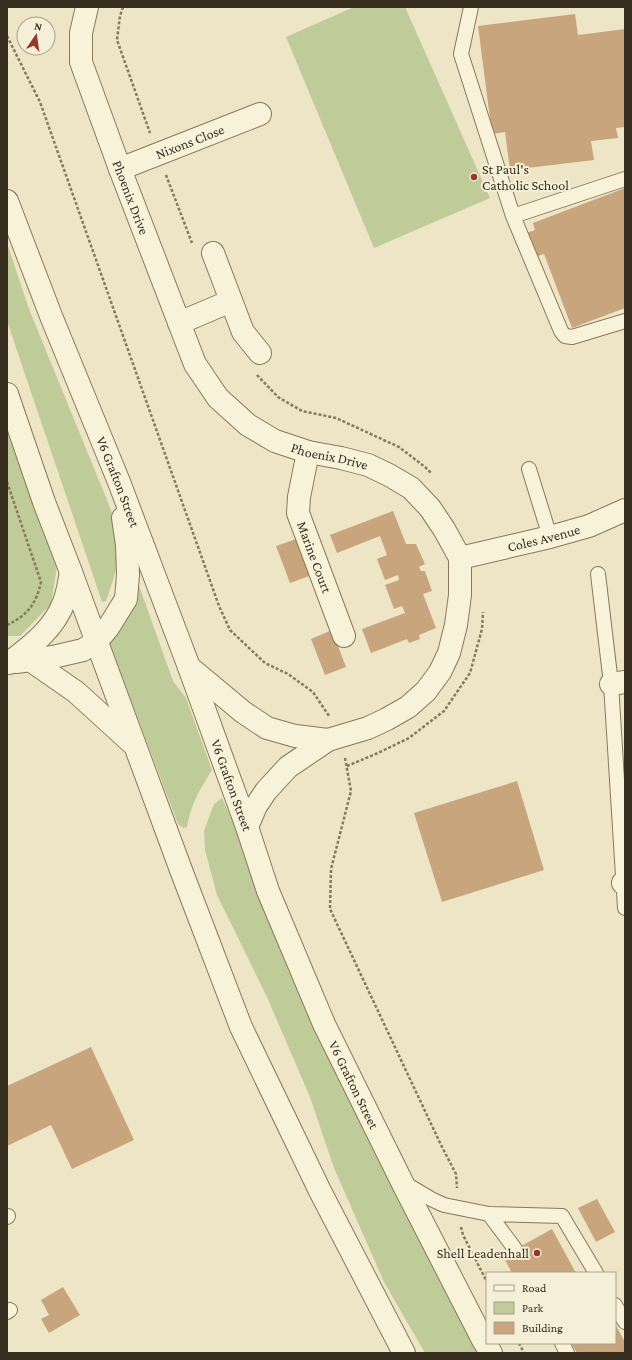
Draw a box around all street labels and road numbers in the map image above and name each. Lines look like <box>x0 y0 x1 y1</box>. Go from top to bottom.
street label: Nixons Close <box>153 121 226 162</box>
street label: Phoenix Drive <box>109 158 152 237</box>
street label: V6 Grafton Street <box>93 434 143 530</box>
street label: Phoenix Drive <box>289 439 370 473</box>
street label: Marine Court <box>294 519 335 595</box>
street label: Coles Avenue <box>506 521 582 555</box>
street label: V6 Grafton Street <box>208 737 256 833</box>
street label: V6 Grafton Street <box>326 1038 383 1132</box>

